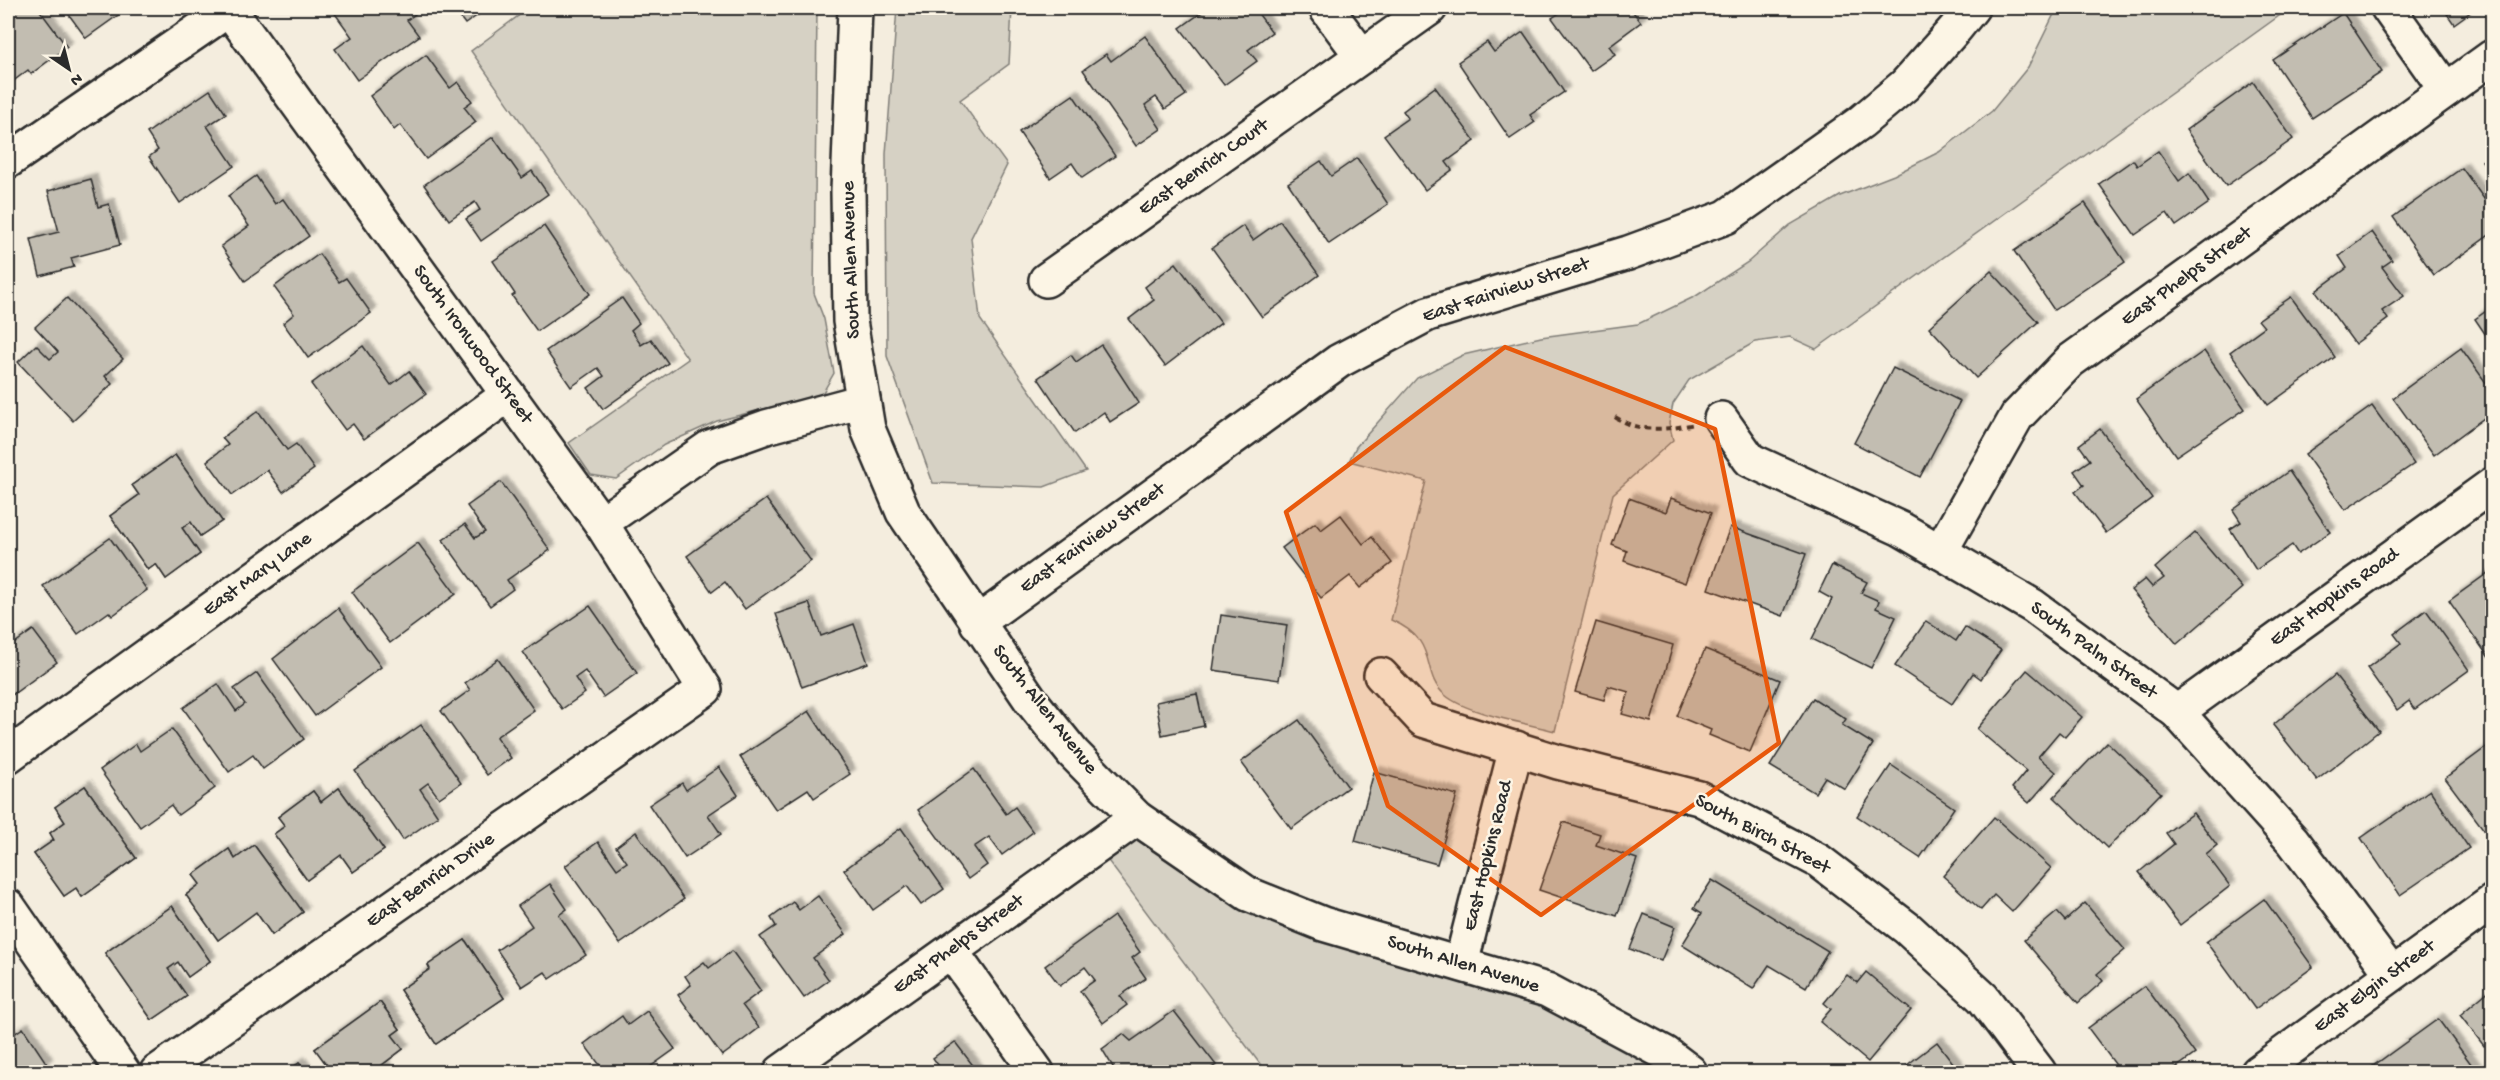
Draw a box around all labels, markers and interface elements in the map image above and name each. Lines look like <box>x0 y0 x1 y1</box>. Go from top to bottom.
north arrow <box>39 39 99 99</box>
text: N <box>65 68 85 90</box>
street label: East Benrich Court <box>1135 114 1275 221</box>
street label: South Allen Avenue <box>838 180 866 339</box>
street label: East Phelps Street <box>2117 221 2258 332</box>
street label: East Fairview Street <box>1420 253 1594 329</box>
street label: South Ironwood Street <box>407 261 538 430</box>
street label: East Fairview Street <box>1016 478 1171 599</box>
street label: East Mary Lane <box>199 527 317 622</box>
street label: East Hopkins Road <box>2266 542 2406 653</box>
street label: South Palm Street <box>2025 597 2163 706</box>
street label: South Allen Avenue <box>986 641 1102 780</box>
street label: East Hopkins Road <box>1459 776 1519 934</box>
street label: South Birch Street <box>1690 790 1835 881</box>
street label: East Benrich Drive <box>362 828 500 934</box>
street label: East Phelps Street <box>889 889 1030 1000</box>
street label: South Allen Avenue <box>1384 931 1543 999</box>
street label: East Elgin Street <box>2310 934 2441 1039</box>

